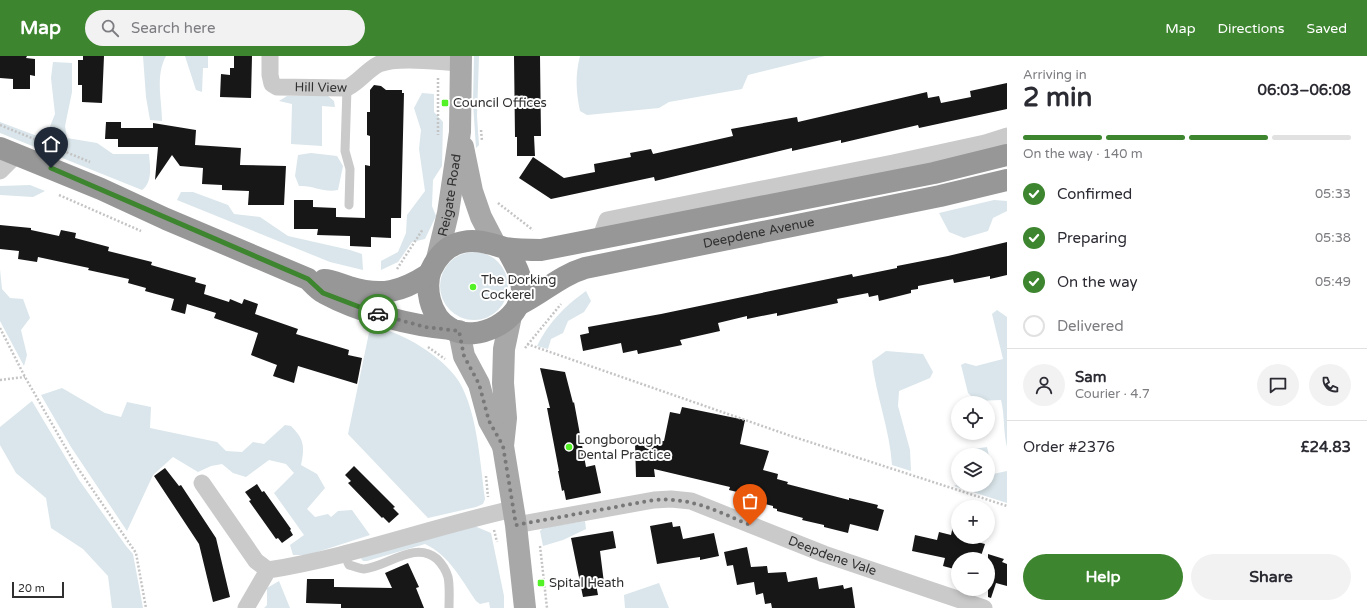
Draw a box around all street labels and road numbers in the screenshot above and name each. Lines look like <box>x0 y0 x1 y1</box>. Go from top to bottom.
street label: Hill View <box>295 79 347 96</box>
street label: Reigate Road <box>435 153 465 238</box>
street label: Deepdene Avenue <box>702 214 816 252</box>
street label: Deepdene Vale <box>786 532 879 579</box>

